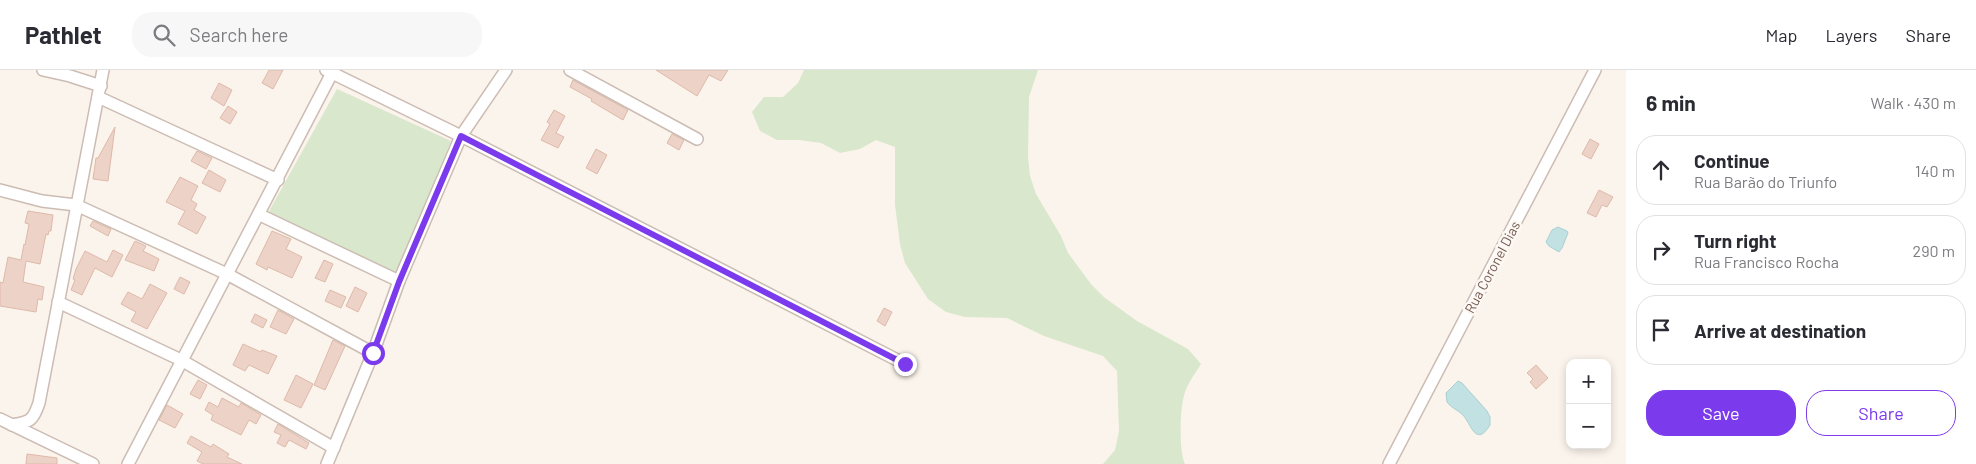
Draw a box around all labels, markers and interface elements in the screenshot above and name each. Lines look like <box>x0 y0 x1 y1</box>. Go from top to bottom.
search box <box>132 12 482 57</box>
text: Pathlet <box>25 20 102 49</box>
icon: search <box>150 21 178 49</box>
text: Search here <box>190 23 288 46</box>
text: Map <box>1765 24 1797 46</box>
text: Layers <box>1825 24 1878 46</box>
text: Share <box>1906 24 1951 46</box>
text: 6 min <box>1646 90 1696 115</box>
text: Walk · 430 m <box>1871 93 1956 112</box>
text: Continue <box>1694 149 1770 172</box>
icon: ahead <box>1647 156 1675 184</box>
text: 140 m <box>1915 161 1955 180</box>
text: Rua Barão do Triunfo <box>1694 172 1837 191</box>
street label: Rua Coronel Dias <box>1461 218 1524 316</box>
text: Turn right <box>1694 229 1776 252</box>
icon: right <box>1647 236 1675 264</box>
text: 290 m <box>1913 241 1955 260</box>
text: Rua Francisco Rocha <box>1694 252 1839 271</box>
icon: arrive <box>1647 316 1675 344</box>
text: Arrive at destination <box>1694 319 1866 342</box>
route start <box>362 342 385 365</box>
route end <box>894 353 917 376</box>
map controls <box>1566 359 1611 449</box>
button: + <box>1566 359 1611 404</box>
button: Save <box>1646 390 1796 436</box>
button: Share <box>1806 390 1956 436</box>
button: − <box>1566 404 1611 449</box>

